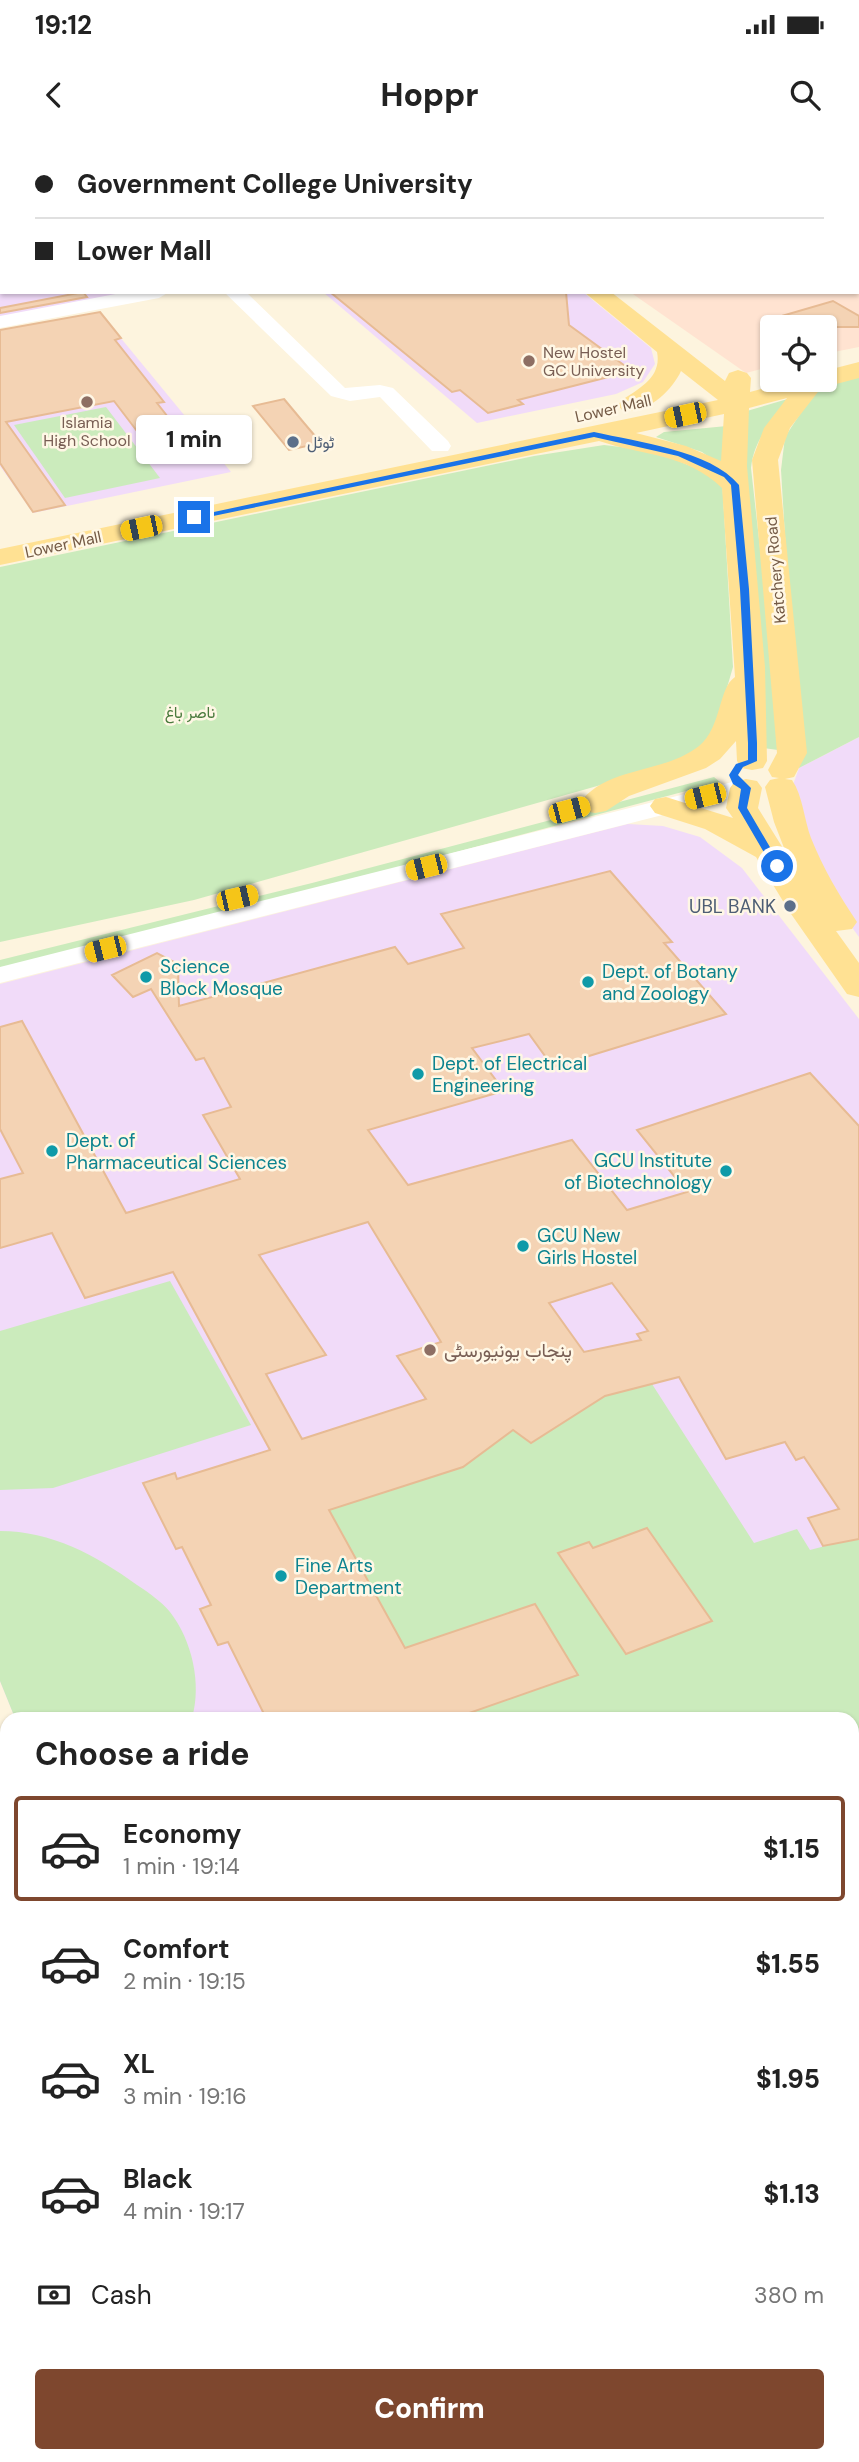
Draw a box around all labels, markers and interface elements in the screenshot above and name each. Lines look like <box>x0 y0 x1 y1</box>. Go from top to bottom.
text: 19:12 <box>35 8 92 42</box>
text: Hoppr <box>381 74 478 116</box>
icon: back <box>35 76 73 114</box>
icon: search <box>786 76 824 114</box>
text: Government College University <box>77 167 473 201</box>
text: Lower Mall <box>77 234 212 268</box>
map controls <box>760 315 837 392</box>
button: locate <box>760 315 837 392</box>
place label: New Hostel GC University <box>543 342 645 381</box>
marker: New Hostel GC University <box>521 353 537 369</box>
street label: Lower Mall <box>573 390 653 427</box>
marker: Islamia High School <box>79 394 95 410</box>
car <box>663 400 708 430</box>
place label: Islamia High School <box>43 412 131 451</box>
callout: 1 min <box>136 416 252 464</box>
text: 1 min <box>166 424 222 454</box>
place label: ٹوٹل <box>307 432 335 453</box>
marker: ٹوٹل <box>285 434 301 450</box>
route end <box>178 501 210 533</box>
car <box>119 513 164 543</box>
street label: Katchery Road <box>760 516 791 624</box>
street label: Lower Mall <box>23 526 103 563</box>
park label: ناصر باغ <box>165 702 215 724</box>
car <box>683 781 728 811</box>
car <box>546 794 593 826</box>
route start <box>761 850 793 882</box>
car <box>404 852 449 882</box>
car <box>215 883 260 913</box>
place label: UBL BANK <box>689 894 776 919</box>
marker: UBL BANK <box>782 898 798 914</box>
car <box>83 934 128 964</box>
place label: Science Block Mosque <box>160 954 283 1001</box>
place label: Dept. of Botany and Zoology <box>602 959 738 1006</box>
marker: Science Block Mosque <box>138 969 154 985</box>
marker: Dept. of Botany and Zoology <box>580 974 596 990</box>
place label: Dept. of Electrical Engineering <box>432 1051 587 1098</box>
marker: Dept. of Electrical Engineering <box>410 1066 426 1082</box>
place label: Dept. of Pharmaceutical Sciences <box>66 1128 287 1175</box>
marker: Dept. of Pharmaceutical Sciences <box>44 1143 60 1159</box>
place label: GCU Institute of Biotechnology <box>564 1148 712 1195</box>
marker: GCU Institute of Biotechnology <box>718 1163 734 1179</box>
place label: GCU New Girls Hostel <box>537 1223 637 1270</box>
marker: GCU New Girls Hostel <box>515 1238 531 1254</box>
place label: پنجاب یونیورسٹی <box>444 1338 572 1364</box>
marker: پنجاب یونیورسٹی <box>422 1342 438 1358</box>
place label: Fine Arts Department <box>295 1553 402 1600</box>
marker: Fine Arts Department <box>273 1568 289 1584</box>
text: Choose a ride <box>35 1733 250 1775</box>
icon: car <box>39 1817 102 1880</box>
text: Economy <box>123 1817 241 1851</box>
text: $1.15 <box>763 1832 820 1866</box>
text: 1 min · 19:14 <box>123 1851 240 1881</box>
icon: car <box>39 1932 102 1995</box>
text: Comfort <box>123 1932 229 1966</box>
text: $1.55 <box>756 1947 820 1981</box>
text: 2 min · 19:15 <box>123 1966 246 1996</box>
icon: car <box>39 2047 102 2110</box>
text: XL <box>123 2047 155 2081</box>
text: $1.95 <box>756 2062 820 2096</box>
text: 3 min · 19:16 <box>123 2081 247 2111</box>
icon: car <box>39 2162 102 2225</box>
text: Black <box>123 2162 193 2196</box>
text: $1.13 <box>764 2177 820 2211</box>
text: 4 min · 19:17 <box>123 2196 245 2226</box>
icon: cash <box>35 2276 73 2314</box>
text: Cash <box>91 2278 152 2312</box>
text: 380 m <box>754 2280 824 2310</box>
button: Confirm <box>35 2369 824 2449</box>

